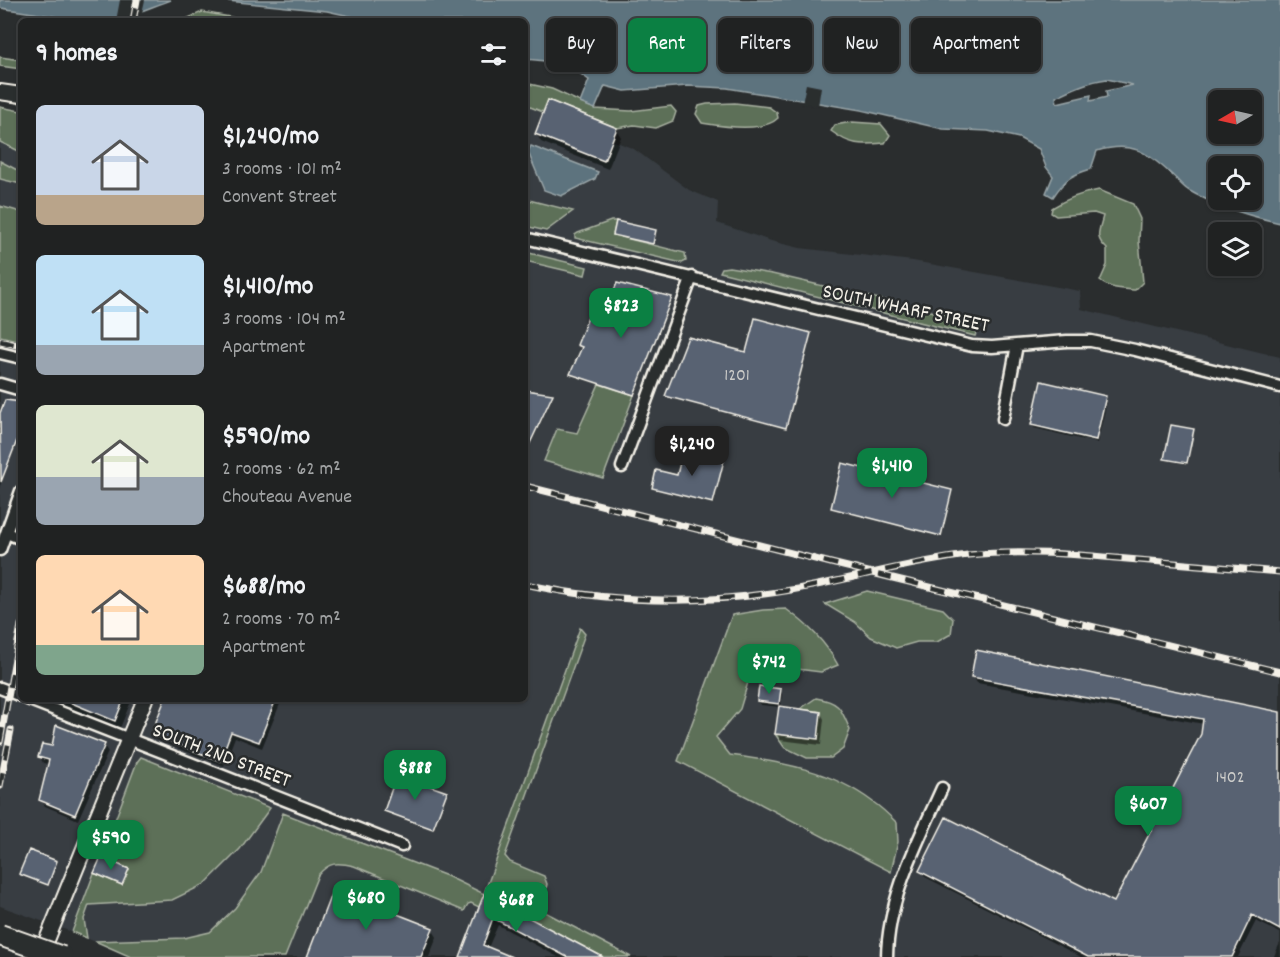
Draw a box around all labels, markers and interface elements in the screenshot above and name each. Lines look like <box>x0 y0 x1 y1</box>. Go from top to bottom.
chip: Buy <box>546 18 616 72</box>
chip: Rent <box>628 18 706 72</box>
chip: Filters <box>718 18 812 72</box>
chip: New <box>824 18 899 72</box>
chip: Apartment <box>911 18 1041 72</box>
text: 9 homes <box>36 36 118 73</box>
icon: filters <box>477 38 510 71</box>
north arrow <box>1208 90 1262 144</box>
map controls <box>1208 90 1262 276</box>
text: $1,240/mo <box>222 119 319 156</box>
icon: home <box>84 129 156 201</box>
text: 3 rooms · 101 m² <box>222 156 342 184</box>
button: locate <box>1208 156 1262 210</box>
text: Convent Street <box>222 184 337 212</box>
button: layers <box>1208 222 1262 276</box>
text: $1,410/mo <box>222 269 313 306</box>
street label: SOUTH WHARF STREET <box>819 278 992 342</box>
icon: home <box>84 279 156 351</box>
pin: $823 <box>585 288 657 339</box>
text: $823 <box>603 293 639 321</box>
text: 3 rooms · 104 m² <box>222 306 346 334</box>
text: Apartment <box>222 334 305 362</box>
house number: 1201 <box>724 364 750 389</box>
text: $590/mo <box>222 419 310 456</box>
pin: $1,240 <box>643 426 741 477</box>
icon: home <box>84 429 156 501</box>
text: $1,240 <box>669 431 715 459</box>
pin: $1,410 <box>843 448 941 499</box>
text: $1,410 <box>871 453 913 481</box>
text: 2 rooms · 62 m² <box>222 456 341 484</box>
text: Chouteau Avenue <box>222 484 352 512</box>
text: $688/mo <box>222 569 306 606</box>
icon: home <box>84 579 156 651</box>
text: 2 rooms · 70 m² <box>222 606 341 634</box>
text: Apartment <box>222 634 305 662</box>
pin: $742 <box>733 644 805 695</box>
text: $742 <box>752 649 786 677</box>
street label: SOUTH 2ND STREET <box>147 717 295 797</box>
pin: $888 <box>379 750 451 801</box>
text: $888 <box>398 755 432 783</box>
house number: 1402 <box>1215 766 1245 791</box>
pin: $607 <box>1112 786 1184 837</box>
text: $607 <box>1129 791 1167 819</box>
pin: $590 <box>75 820 147 871</box>
text: $590 <box>91 825 131 853</box>
pin: $680 <box>330 880 402 931</box>
pin: $688 <box>480 882 552 933</box>
text: $680 <box>347 885 385 913</box>
text: $688 <box>498 887 534 915</box>

